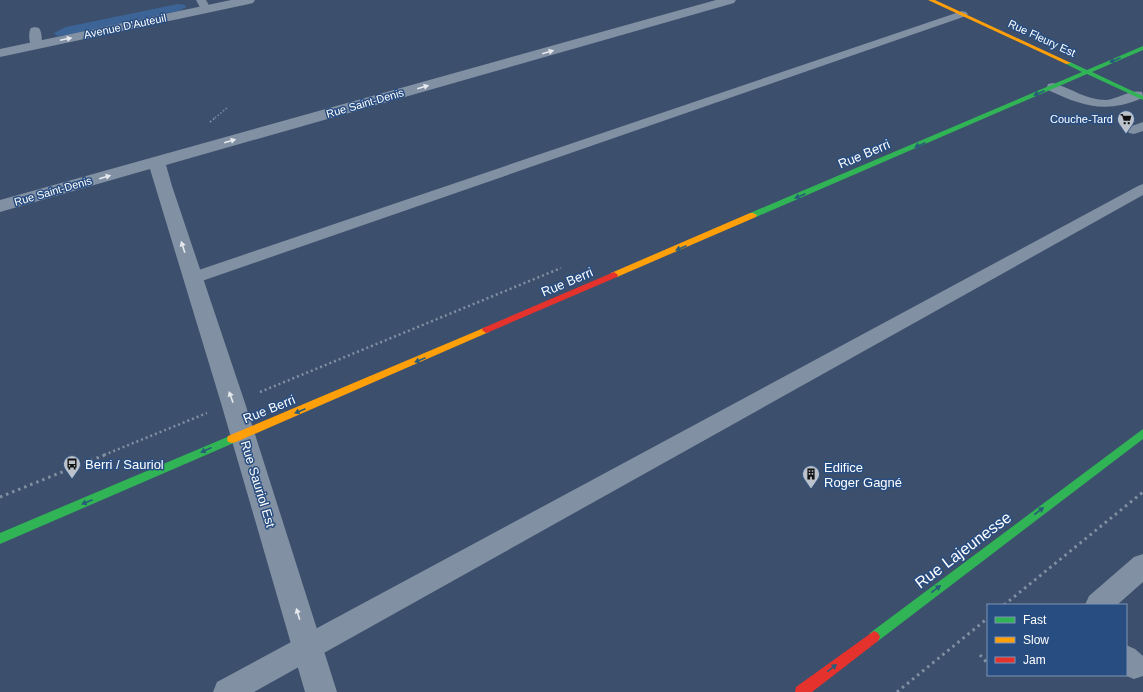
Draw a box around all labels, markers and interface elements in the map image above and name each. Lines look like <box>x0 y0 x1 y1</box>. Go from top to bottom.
street label: Avenue D'Auteuil <box>83 11 167 41</box>
street label: Rue Fleury Est <box>1006 17 1078 59</box>
one-way arrow <box>59 35 72 41</box>
one-way arrow <box>542 49 554 55</box>
one-way arrow <box>1109 57 1121 63</box>
one-way arrow <box>417 84 429 90</box>
street label: Rue Saint-Denis <box>325 86 406 120</box>
one-way arrow <box>1033 90 1045 97</box>
supermarket icon: Couche-Tard <box>1116 109 1136 134</box>
place label: Couche-Tard <box>1050 113 1113 125</box>
street label: Rue Berri <box>836 136 892 172</box>
one-way arrow <box>224 138 236 144</box>
one-way arrow <box>914 142 925 148</box>
one-way arrow <box>99 173 111 179</box>
street label: Rue Saint-Denis <box>13 174 94 208</box>
one-way arrow <box>795 193 806 199</box>
one-way arrow <box>180 240 186 252</box>
one-way arrow <box>674 245 686 251</box>
street label: Rue Berri <box>539 264 595 300</box>
one-way arrow <box>414 357 425 363</box>
one-way arrow <box>228 391 234 403</box>
street label: Rue Berri <box>241 392 297 426</box>
one-way arrow <box>293 408 305 414</box>
street label: Rue Sauriol Est <box>238 439 278 530</box>
one-way arrow <box>201 447 212 453</box>
bus stop icon: Berri / Sauriol <box>62 454 82 479</box>
place label: Berri / Sauriol <box>85 457 164 472</box>
place label: Edifice Roger Gagné <box>824 460 902 490</box>
building icon: Edifice Roger Gagné <box>801 464 821 489</box>
one-way arrow <box>81 498 93 505</box>
one-way arrow <box>1034 507 1045 515</box>
street label: Rue Lajeunesse <box>912 508 1014 592</box>
one-way arrow <box>930 585 941 594</box>
legend <box>987 604 1127 676</box>
one-way arrow <box>295 608 301 620</box>
text: Fast <box>1023 613 1047 627</box>
text: Slow <box>1023 633 1049 647</box>
text: Jam <box>1023 653 1046 667</box>
one-way arrow <box>827 664 838 673</box>

